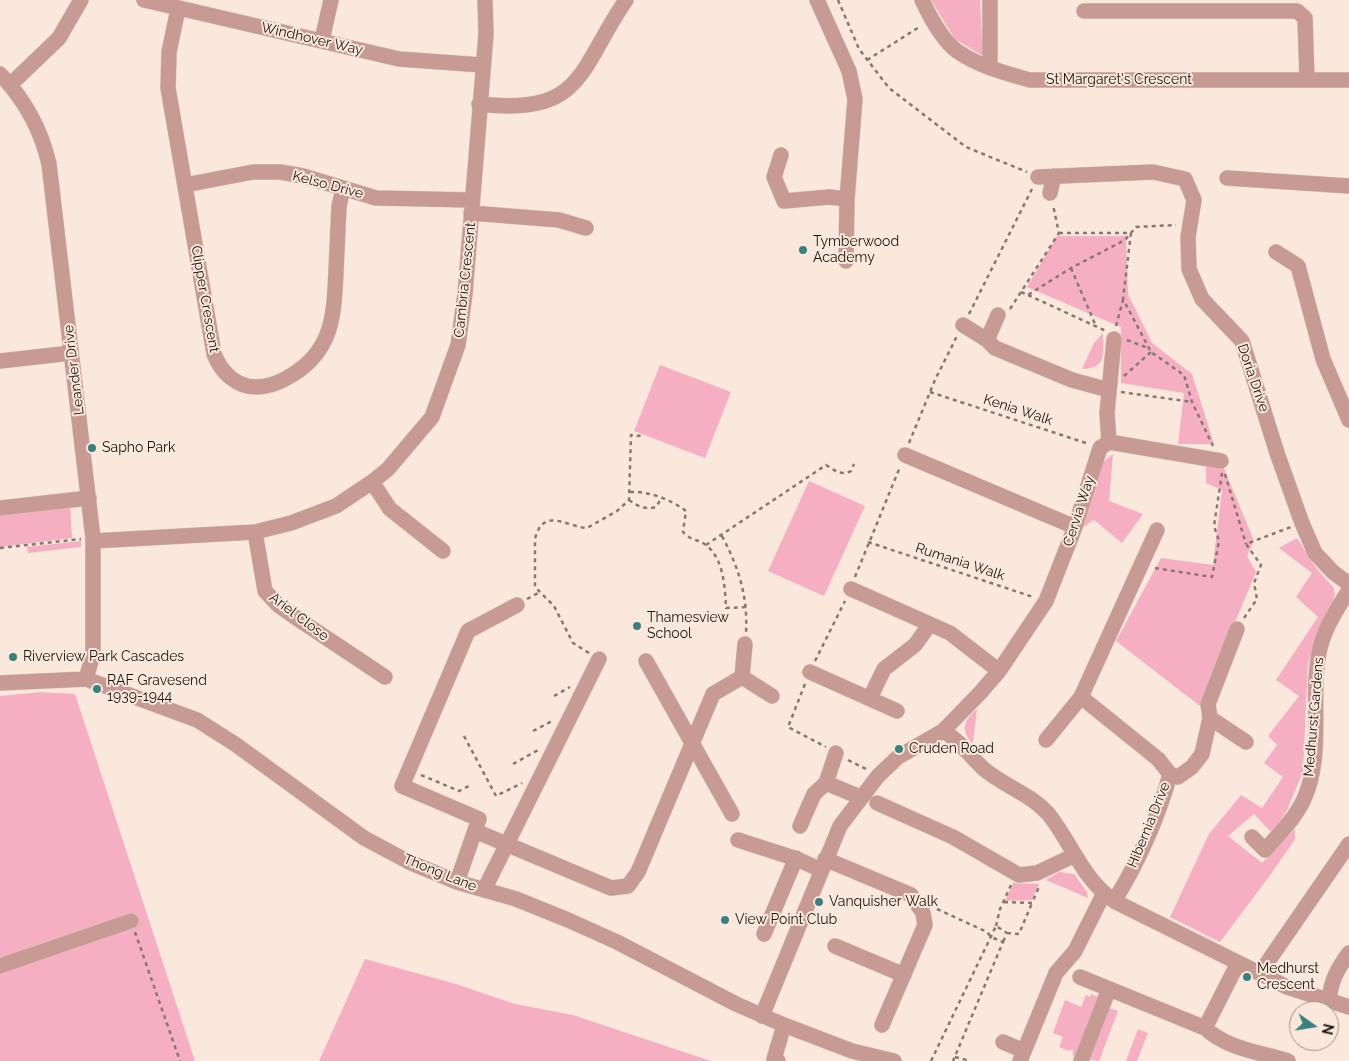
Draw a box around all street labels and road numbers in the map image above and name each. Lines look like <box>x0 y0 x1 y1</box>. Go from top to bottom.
street label: Windhover Way <box>260 19 364 59</box>
street label: St Margaret's Crescent <box>1046 72 1192 88</box>
street label: Kelso Drive <box>291 167 365 203</box>
street label: Cambria Crescent <box>451 222 479 338</box>
street label: Clipper Crescent <box>187 244 223 354</box>
street label: Leander Drive <box>60 324 88 416</box>
street label: Doria Drive <box>1234 342 1272 414</box>
street label: Kenia Walk <box>981 391 1055 429</box>
street label: Cervia Way <box>1060 474 1098 548</box>
street label: Rumania Walk <box>913 540 1007 584</box>
street label: Ariel Close <box>266 589 332 645</box>
street label: Medhurst Gardens <box>1300 657 1328 777</box>
street label: Hibernia Drive <box>1124 780 1174 870</box>
street label: Thong Lane <box>401 851 479 895</box>

